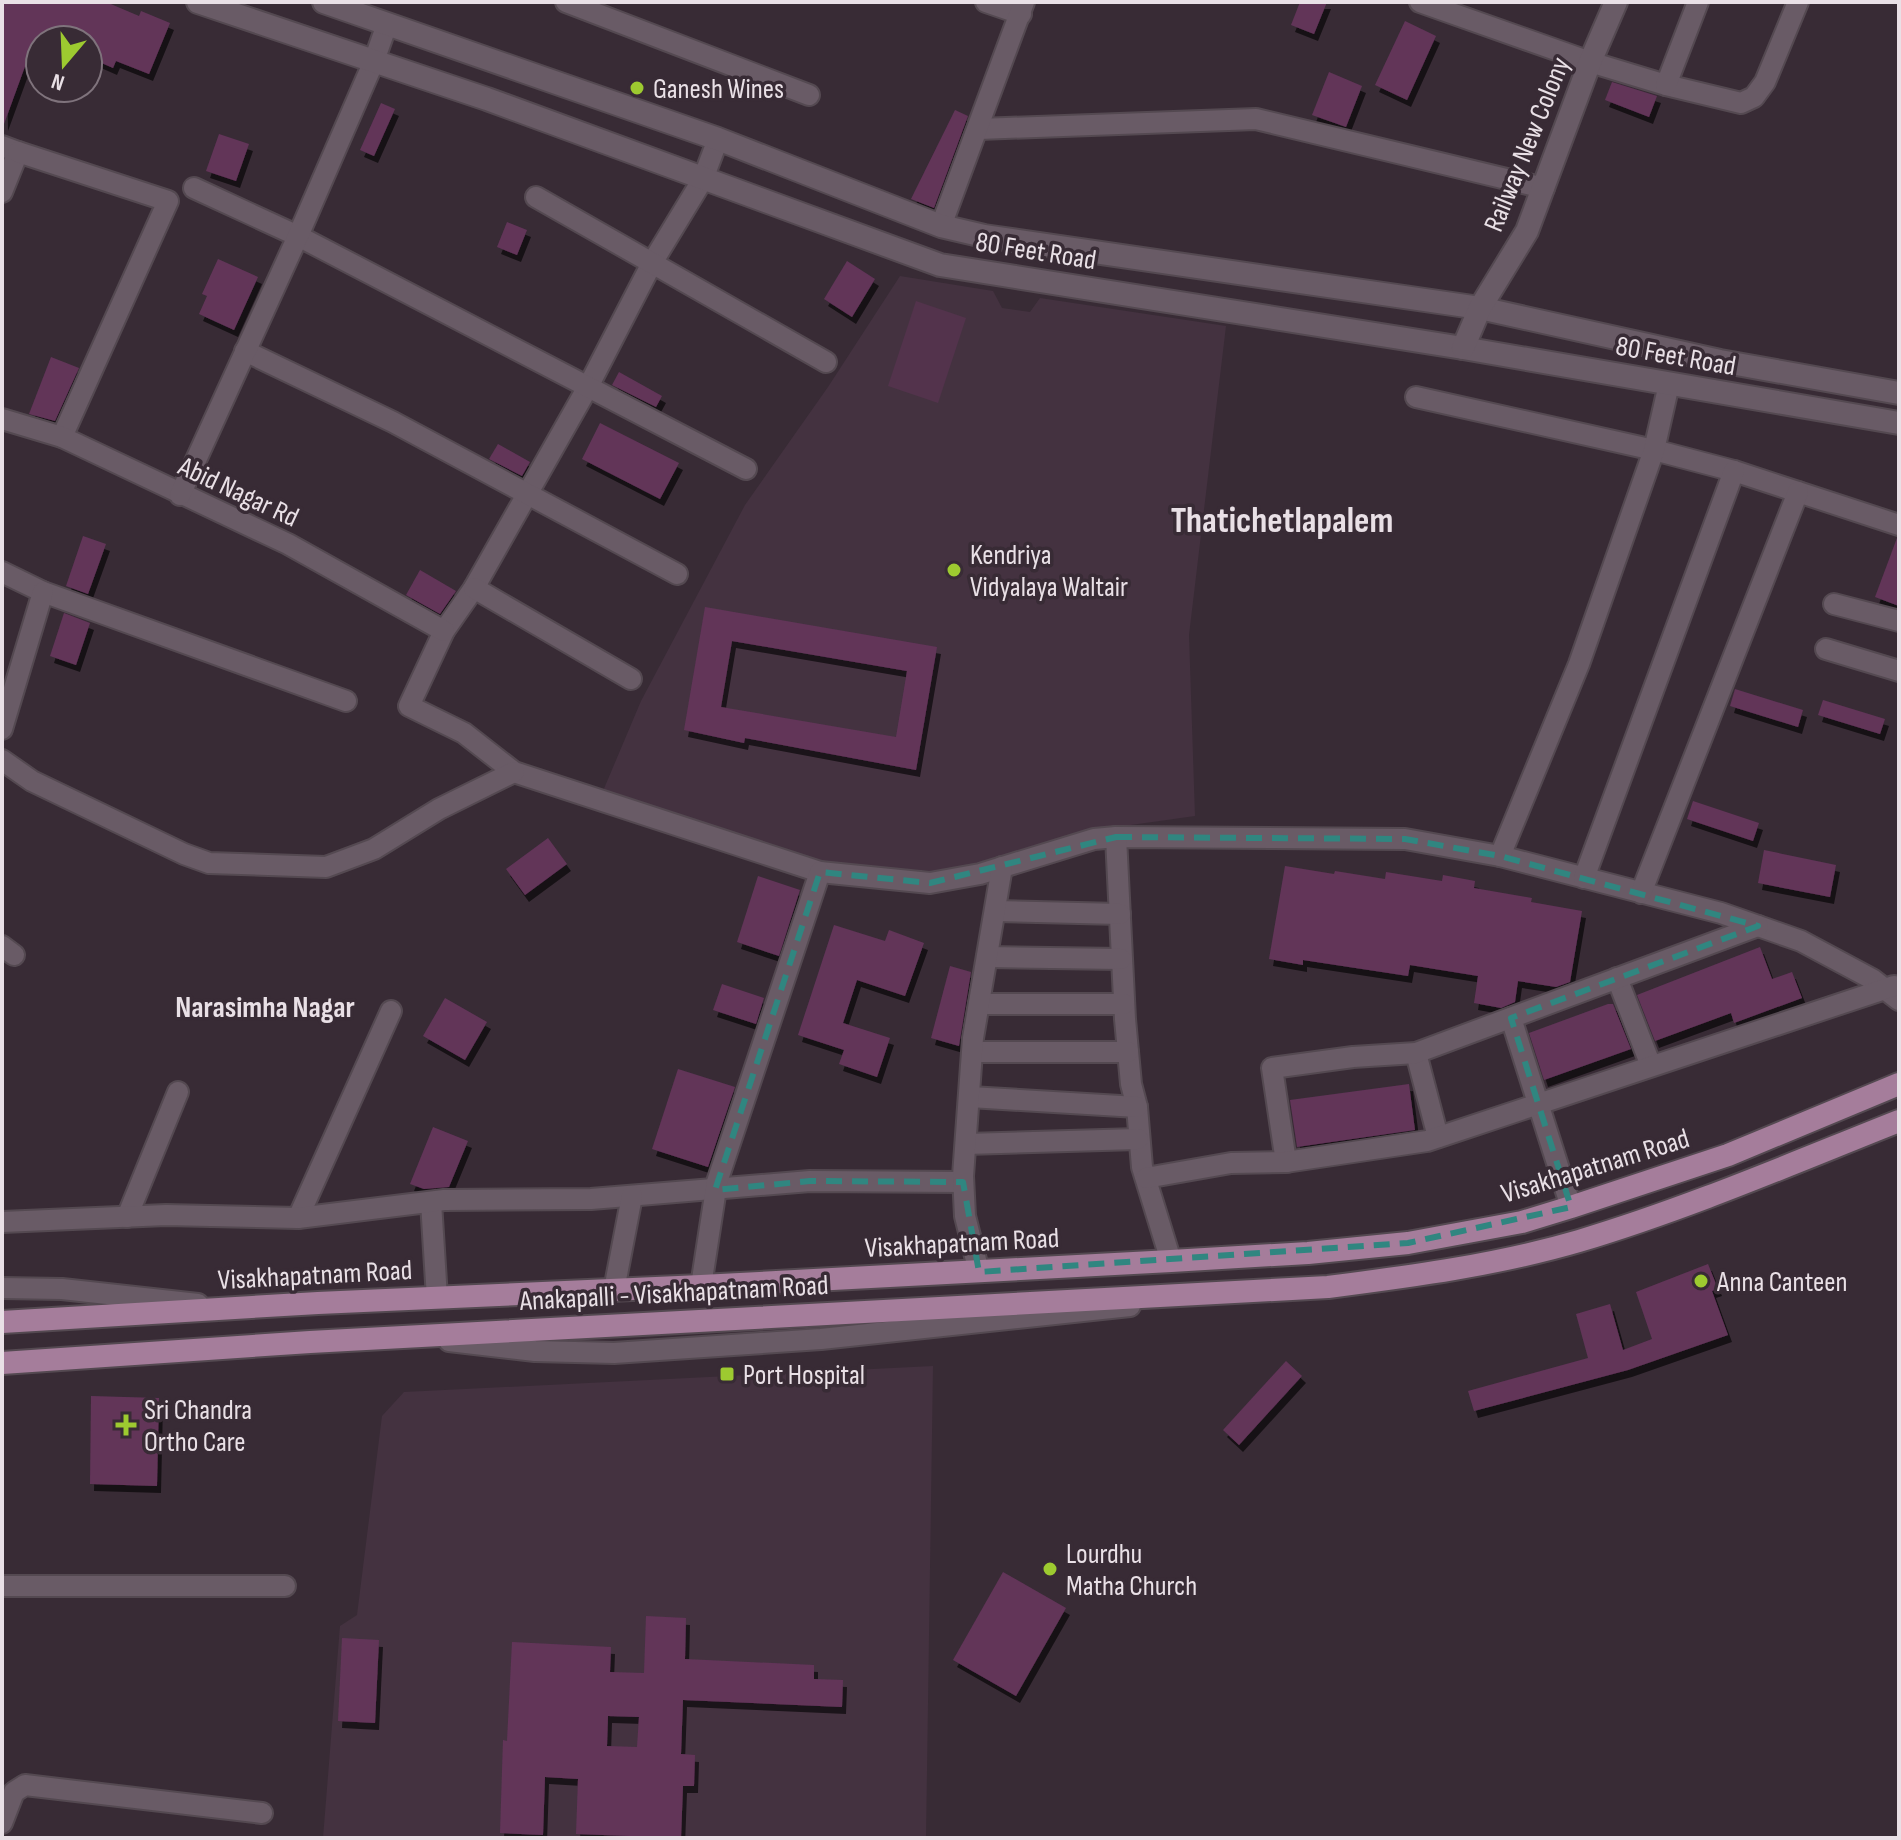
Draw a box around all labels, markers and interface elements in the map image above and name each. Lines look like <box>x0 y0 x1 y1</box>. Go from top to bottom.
north arrow <box>24 24 104 104</box>
street label: Railway New Colony <box>1477 52 1577 237</box>
text: N <box>48 67 68 96</box>
place label: Ganesh Wines <box>653 73 784 106</box>
marker: Ganesh Wines <box>628 79 646 97</box>
street label: 80 Feet Road <box>973 226 1098 277</box>
street label: 80 Feet Road <box>1613 330 1738 383</box>
street label: Abid Nagar Rd <box>172 450 304 535</box>
district label: Thatichetlapalem <box>1171 500 1393 543</box>
place label: Kendriya Vidyalaya Waltair <box>970 539 1128 604</box>
marker: Kendriya Vidyalaya Waltair <box>945 561 963 579</box>
district label: Narasimha Nagar <box>175 990 355 1026</box>
street label: Visakhapatnam Road <box>1498 1122 1693 1211</box>
street label: Visakhapatnam Road <box>864 1222 1060 1265</box>
street label: Visakhapatnam Road <box>217 1254 413 1297</box>
place label: Anna Canteen <box>1716 1266 1848 1299</box>
street label: Anakapalli - Visakhapatnam Road <box>518 1269 829 1318</box>
marker: Anna Canteen <box>1692 1272 1710 1290</box>
place label: Port Hospital <box>743 1359 865 1392</box>
marker: Port Hospital <box>718 1365 736 1383</box>
place label: Sri Chandra Ortho Care <box>144 1394 252 1459</box>
marker: Sri Chandra Ortho Care <box>115 1414 137 1436</box>
place label: Lourdhu Matha Church <box>1066 1538 1197 1603</box>
marker: Lourdhu Matha Church <box>1041 1560 1059 1578</box>

